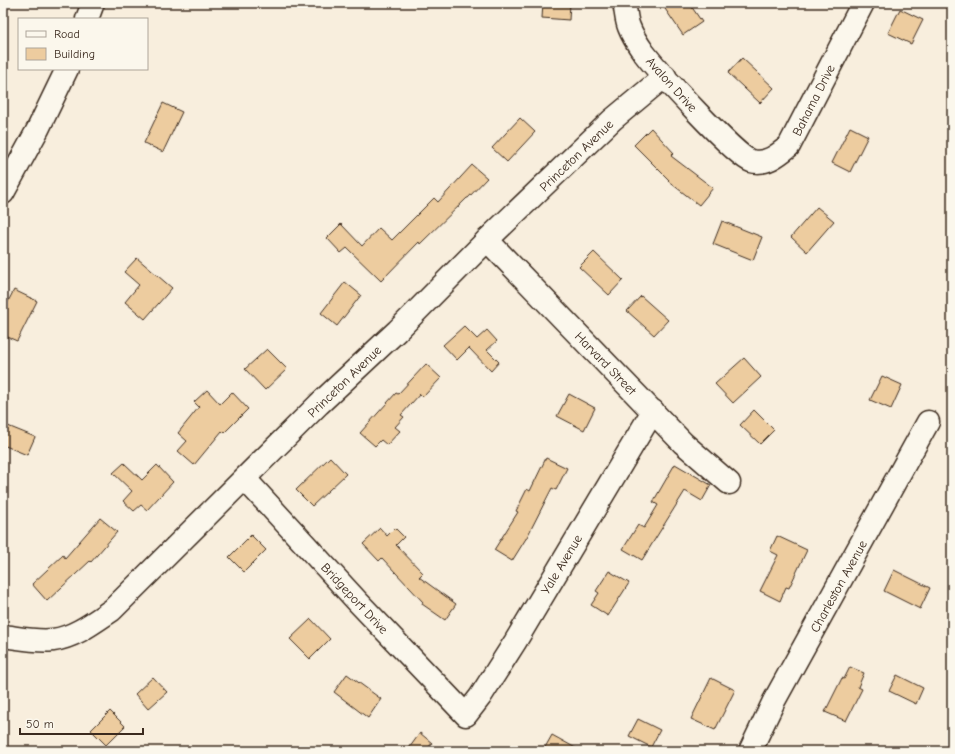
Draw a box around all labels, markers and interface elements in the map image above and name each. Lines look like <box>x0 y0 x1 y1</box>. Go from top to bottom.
legend <box>18 18 148 70</box>
text: Road <box>54 27 80 41</box>
text: Building <box>54 47 95 61</box>
street label: Avalon Drive <box>643 54 700 115</box>
street label: Bahama Drive <box>789 62 838 138</box>
street label: Princeton Avenue <box>536 116 617 194</box>
street label: Harvard Street <box>572 329 640 399</box>
street label: Princeton Avenue <box>304 342 385 420</box>
street label: Yale Avenue <box>538 531 585 597</box>
street label: Charleston Avenue <box>807 537 870 635</box>
street label: Bridgeport Drive <box>318 560 392 637</box>
scale bar <box>20 710 143 736</box>
text: 50 m <box>26 717 54 731</box>

